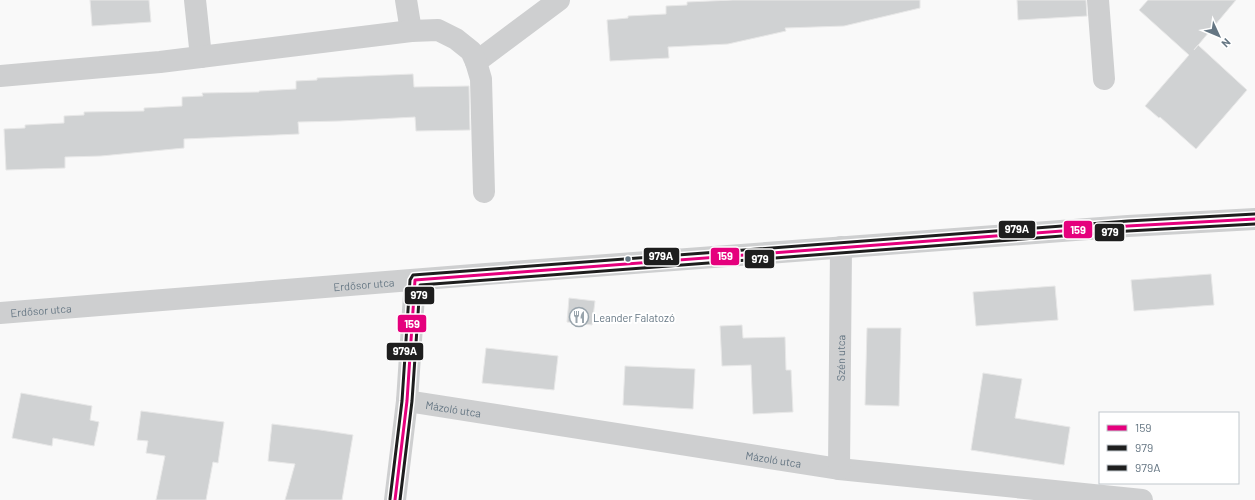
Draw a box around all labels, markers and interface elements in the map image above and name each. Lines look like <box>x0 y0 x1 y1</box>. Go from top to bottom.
north arrow <box>1199 16 1239 56</box>
text: N <box>1219 36 1234 50</box>
line badge: 979A <box>998 220 1036 239</box>
line badge: 159 <box>1063 220 1093 239</box>
text: 979A <box>1005 222 1030 235</box>
text: 159 <box>1070 223 1086 236</box>
line badge: 979 <box>1094 223 1125 242</box>
text: 979 <box>1101 225 1119 238</box>
line badge: 979A <box>643 247 680 266</box>
line badge: 159 <box>710 247 740 266</box>
text: 979A <box>649 249 674 262</box>
text: 159 <box>717 249 733 262</box>
line badge: 979 <box>744 249 775 269</box>
text: 979 <box>751 252 769 265</box>
unlabelled marker <box>623 254 633 264</box>
street label: Erdősor utca <box>333 275 395 293</box>
line badge: 979 <box>404 286 435 305</box>
text: 979 <box>410 288 428 301</box>
street label: Erdősor utca <box>10 301 72 319</box>
restaurant icon: Leander Falatozó <box>568 306 590 328</box>
place label: Leander Falatozó <box>593 311 675 324</box>
line badge: 159 <box>397 314 427 333</box>
text: 159 <box>404 317 420 330</box>
street label: Szén utca <box>833 335 847 381</box>
line badge: 979A <box>386 342 424 361</box>
text: 979A <box>393 344 418 357</box>
street label: Mázoló utca <box>425 398 482 419</box>
legend <box>1099 412 1239 484</box>
text: 159 <box>1135 420 1152 434</box>
text: 979 <box>1135 440 1153 454</box>
street label: Mázoló utca <box>745 448 802 469</box>
text: 979A <box>1135 460 1160 474</box>

